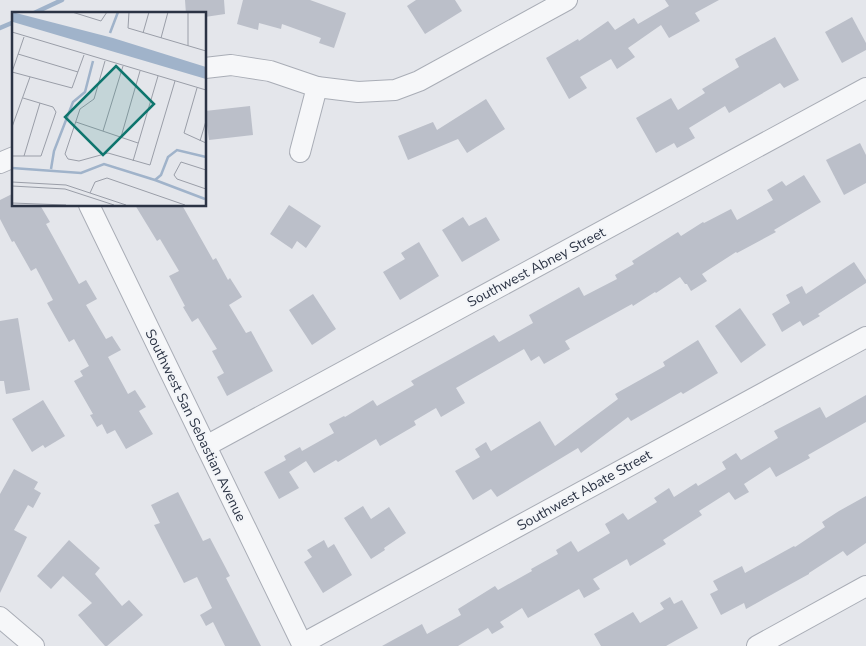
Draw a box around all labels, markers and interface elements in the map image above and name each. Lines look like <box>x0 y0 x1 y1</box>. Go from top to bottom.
inset map <box>12 12 206 206</box>
street label: Southwest Abney Street <box>464 223 609 312</box>
street label: Southwest San Sebastian Avenue <box>141 326 251 525</box>
street label: Southwest Abate Street <box>514 445 655 535</box>

